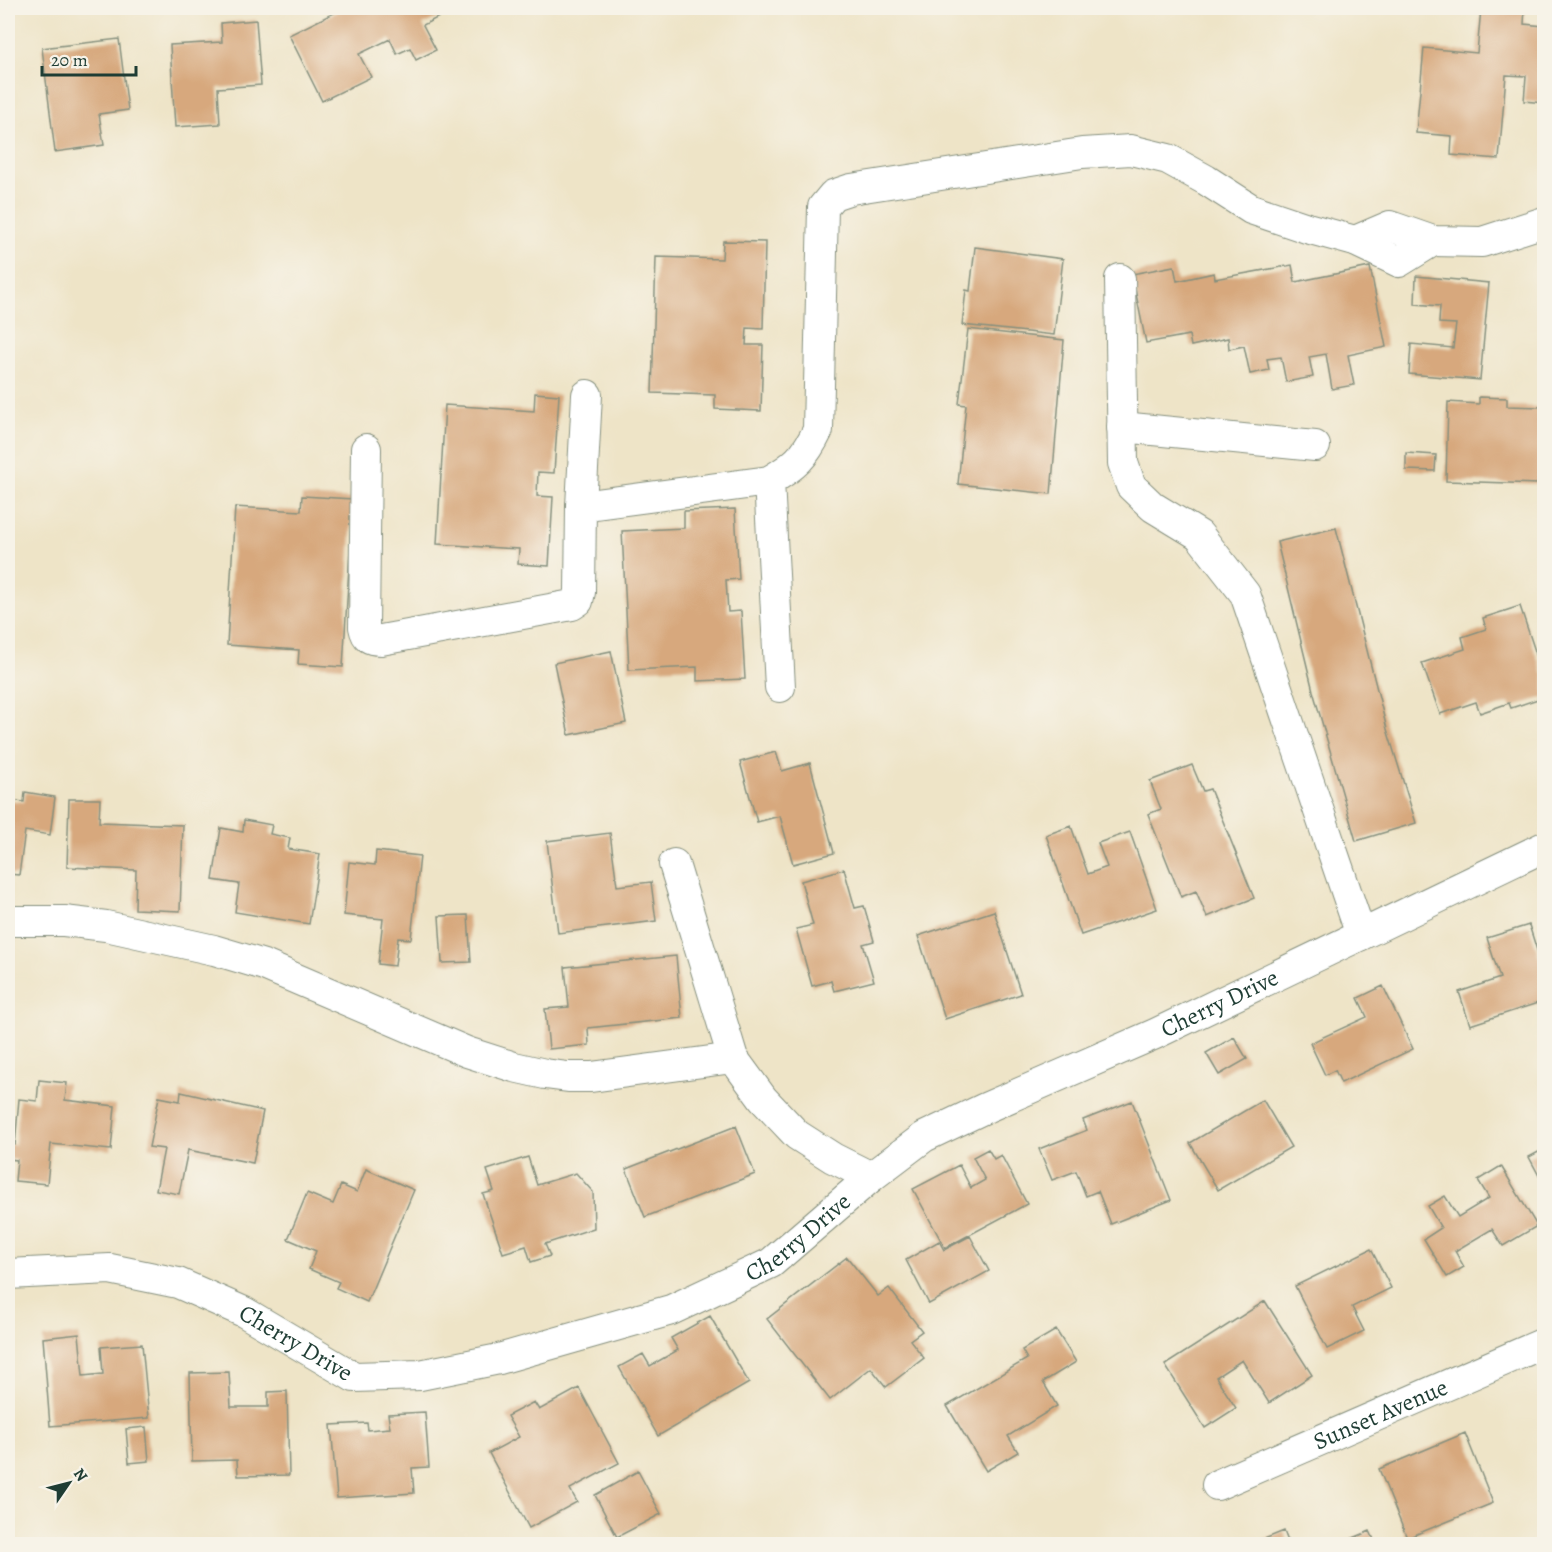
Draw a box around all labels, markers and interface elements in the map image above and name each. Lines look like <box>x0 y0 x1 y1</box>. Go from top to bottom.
scale bar <box>42 39 136 77</box>
text: 20 m <box>51 48 88 72</box>
street label: Cherry Drive <box>1155 961 1283 1045</box>
street label: Cherry Drive <box>740 1186 857 1289</box>
street label: Cherry Drive <box>233 1297 359 1389</box>
street label: Sunset Avenue <box>1308 1371 1452 1457</box>
north arrow <box>39 1453 99 1513</box>
text: N <box>68 1464 93 1486</box>

